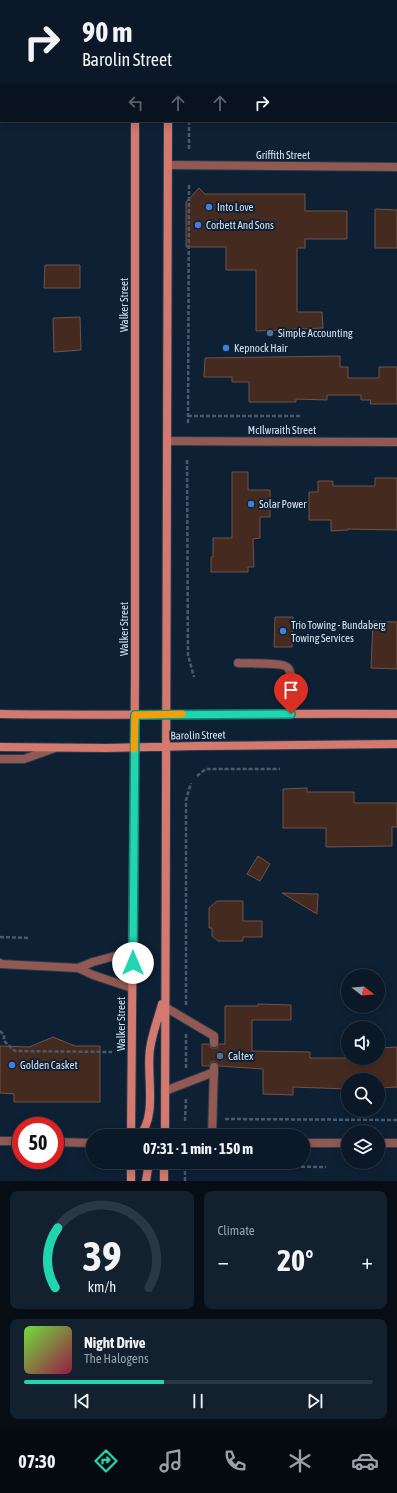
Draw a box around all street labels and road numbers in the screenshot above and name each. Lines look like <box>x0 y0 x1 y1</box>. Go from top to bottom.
street label: Griffith Street <box>256 149 310 161</box>
street label: Walker Street <box>118 278 130 332</box>
street label: McIlwraith Street <box>248 424 316 436</box>
street label: Walker Street <box>118 602 130 656</box>
street label: Barolin Street <box>170 729 226 741</box>
street label: Walker Street <box>115 997 127 1051</box>

